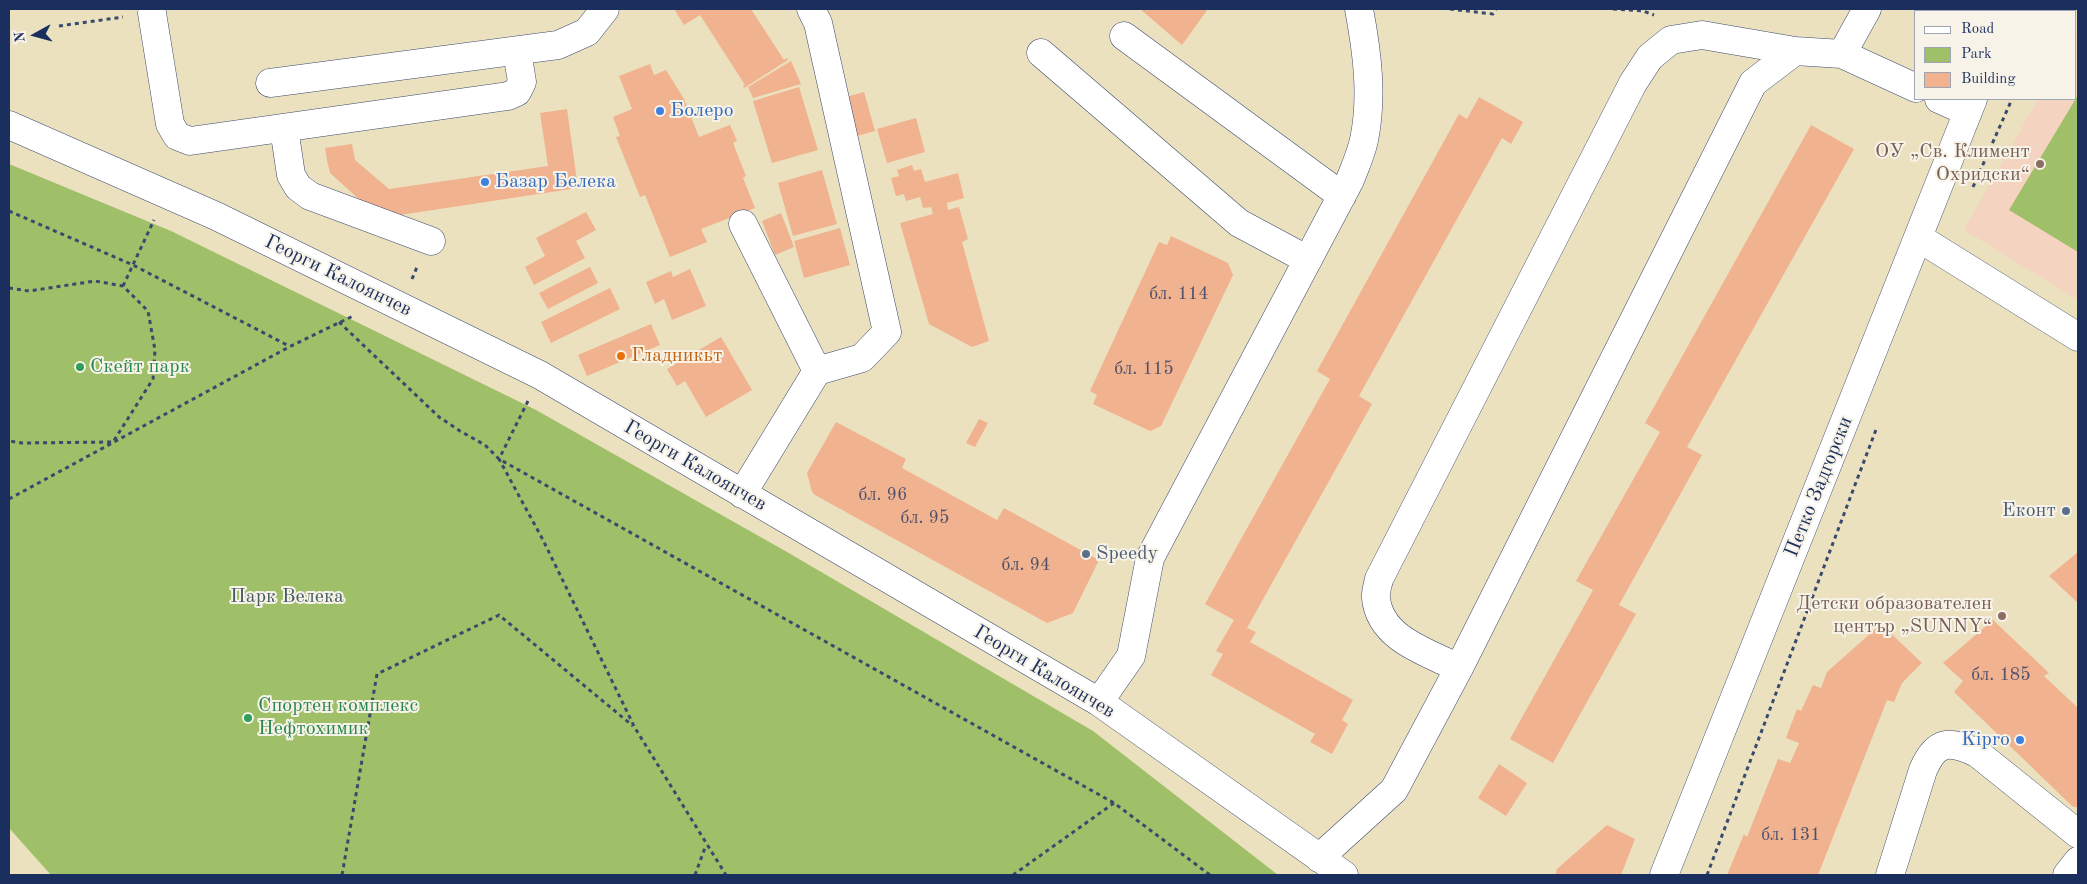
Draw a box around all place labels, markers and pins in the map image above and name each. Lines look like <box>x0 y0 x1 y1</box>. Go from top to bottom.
place label: Болеро <box>670 99 734 123</box>
marker: Болеро <box>654 105 666 117</box>
place label: ОУ „Св. Климент Охридски“ <box>1875 140 2030 187</box>
marker: ОУ „Св. Климент Охридски“ <box>2034 158 2046 170</box>
place label: Базар Белека <box>495 170 616 194</box>
marker: Базар Белека <box>479 176 491 188</box>
place label: Гладникьт <box>631 344 722 368</box>
marker: Гладникьт <box>615 350 627 362</box>
place label: Скейт парк <box>90 355 190 379</box>
marker: Скейт парк <box>74 361 86 373</box>
place label: Еконт <box>2002 499 2056 523</box>
marker: Еконт <box>2060 505 2072 517</box>
place label: Speedy <box>1096 542 1158 566</box>
marker: Speedy <box>1080 548 1092 560</box>
place label: Детски образователен център „SUNNY“ <box>1796 592 1992 639</box>
marker: Детски образователен център „SUNNY“ <box>1996 610 2008 622</box>
place label: Спортен комплекс Нефтохимик <box>258 694 418 741</box>
marker: Спортен комплекс Нефтохимик <box>242 712 254 724</box>
place label: Kipro <box>1961 728 2010 752</box>
marker: Kipro <box>2014 734 2026 746</box>

